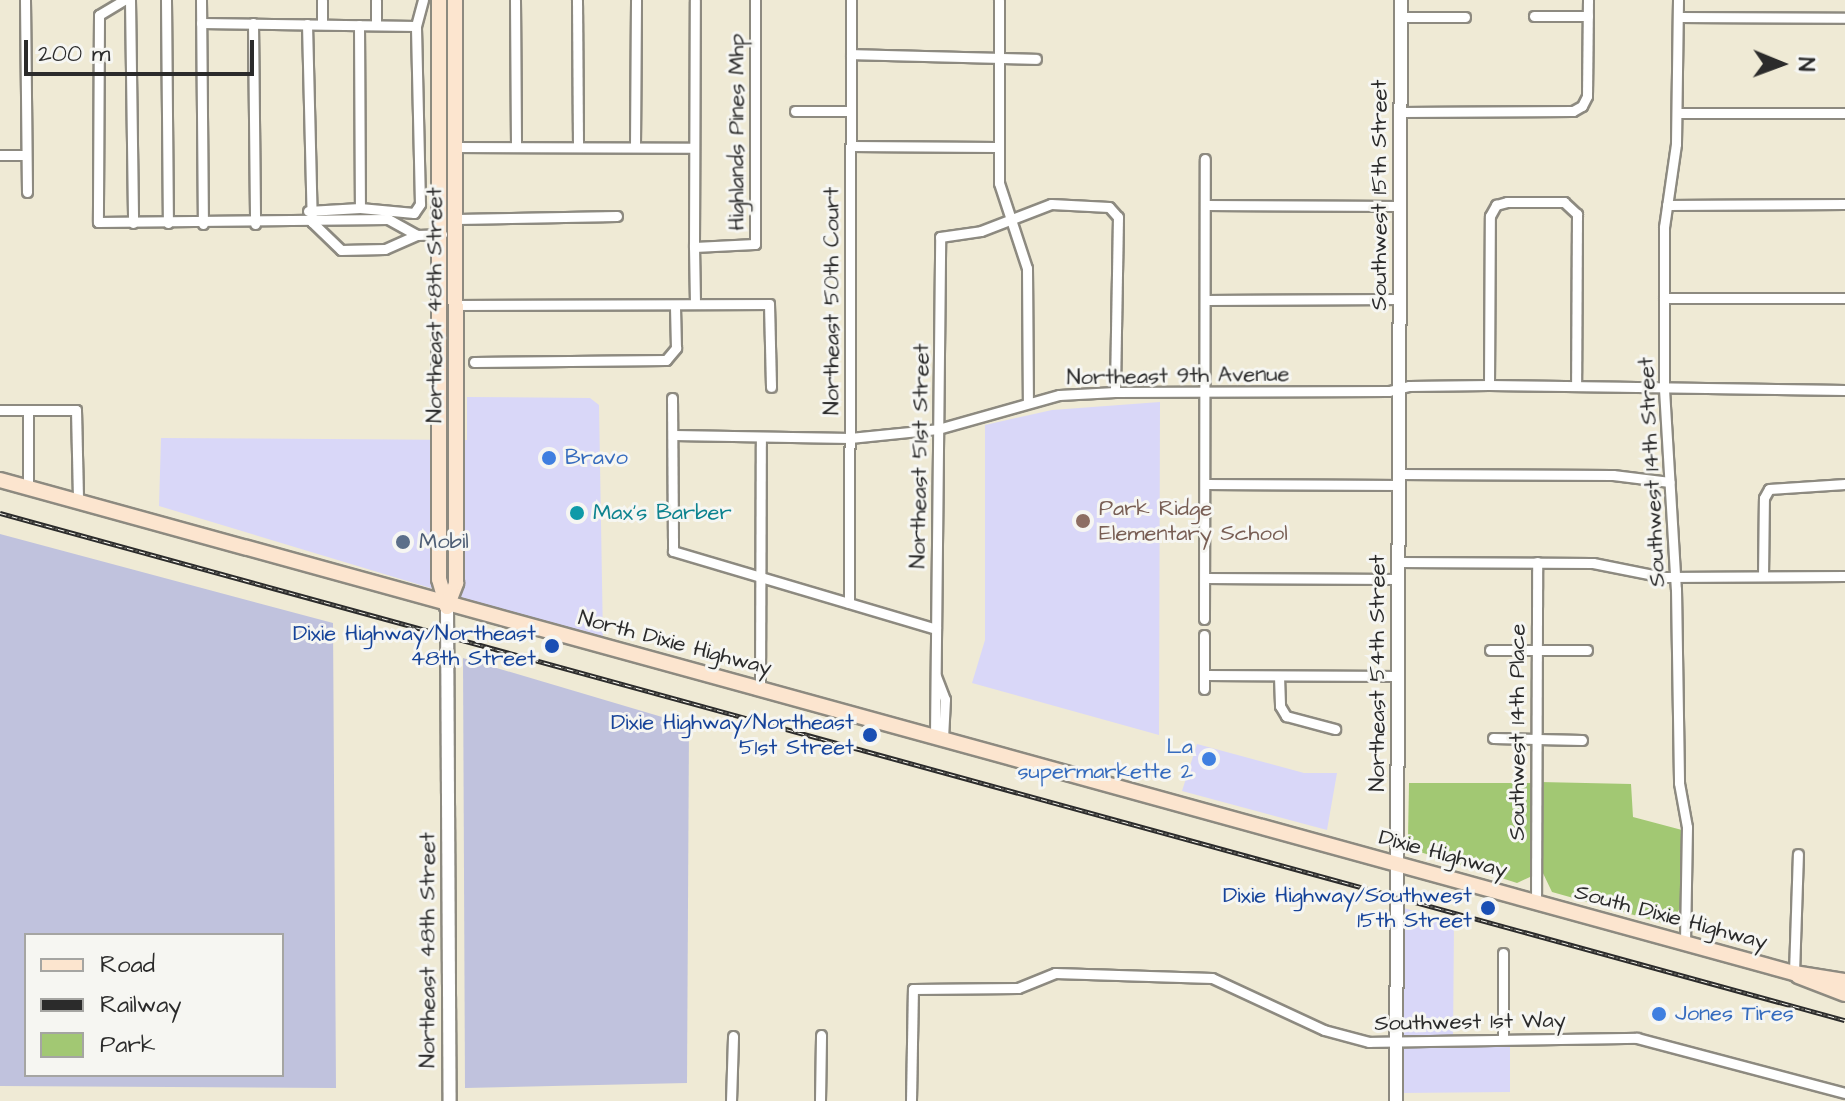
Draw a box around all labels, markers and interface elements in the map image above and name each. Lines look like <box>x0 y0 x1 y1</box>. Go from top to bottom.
scale bar <box>28 24 258 74</box>
north arrow <box>1741 24 1821 104</box>
street label: Highlands Pines Mhp <box>724 33 750 231</box>
text: 200 m <box>38 37 110 71</box>
text: N <box>1790 57 1821 72</box>
street label: Southwest 15th Street <box>1367 80 1393 310</box>
street label: Northeast 48th Street <box>422 187 448 423</box>
street label: Northeast 50th Court <box>819 187 845 415</box>
street label: Northeast 51st Street <box>905 343 935 569</box>
street label: Southwest 14th Street <box>1633 356 1671 588</box>
street label: Northeast 9th Avenue <box>1067 361 1289 391</box>
place label: Bravo <box>565 445 628 471</box>
marker: Bravo <box>540 449 558 467</box>
place label: Park Ridge Elementary School <box>1099 495 1288 546</box>
place label: Max’s Barber <box>593 500 732 526</box>
marker: Max’s Barber <box>568 504 586 522</box>
marker: Park Ridge Elementary School <box>1074 512 1092 530</box>
place label: Mobil <box>419 529 469 555</box>
marker: Mobil <box>394 533 412 551</box>
street label: Northeast 54th Street <box>1365 555 1391 791</box>
street label: North Dixie Highway <box>576 605 774 681</box>
place label: Dixie Highway/Northeast 48th Street <box>293 620 536 672</box>
street label: Southwest 14th Place <box>1505 624 1531 840</box>
marker: Dixie Highway/Northeast 48th Street <box>543 637 561 655</box>
place label: Dixie Highway/Northeast 51st Street <box>611 709 854 760</box>
marker: Dixie Highway/Northeast 51st Street <box>861 726 879 744</box>
place label: La supermarkette 2 <box>1018 733 1193 784</box>
marker: La supermarkette 2 <box>1200 750 1218 768</box>
street label: Dixie Highway <box>1376 824 1510 884</box>
street label: Northeast 48th Street <box>415 832 441 1068</box>
street label: South Dixie Highway <box>1572 879 1770 955</box>
place label: Dixie Highway/Southwest 15th Street <box>1223 882 1472 934</box>
marker: Dixie Highway/Southwest 15th Street <box>1479 899 1497 917</box>
legend <box>24 933 284 1077</box>
text: Road <box>100 948 155 982</box>
text: Railway <box>100 988 182 1022</box>
place label: Jones Tires <box>1675 1001 1794 1027</box>
marker: Jones Tires <box>1650 1005 1668 1023</box>
street label: Southwest 1st Way <box>1374 1007 1566 1037</box>
text: Park <box>100 1028 156 1062</box>

